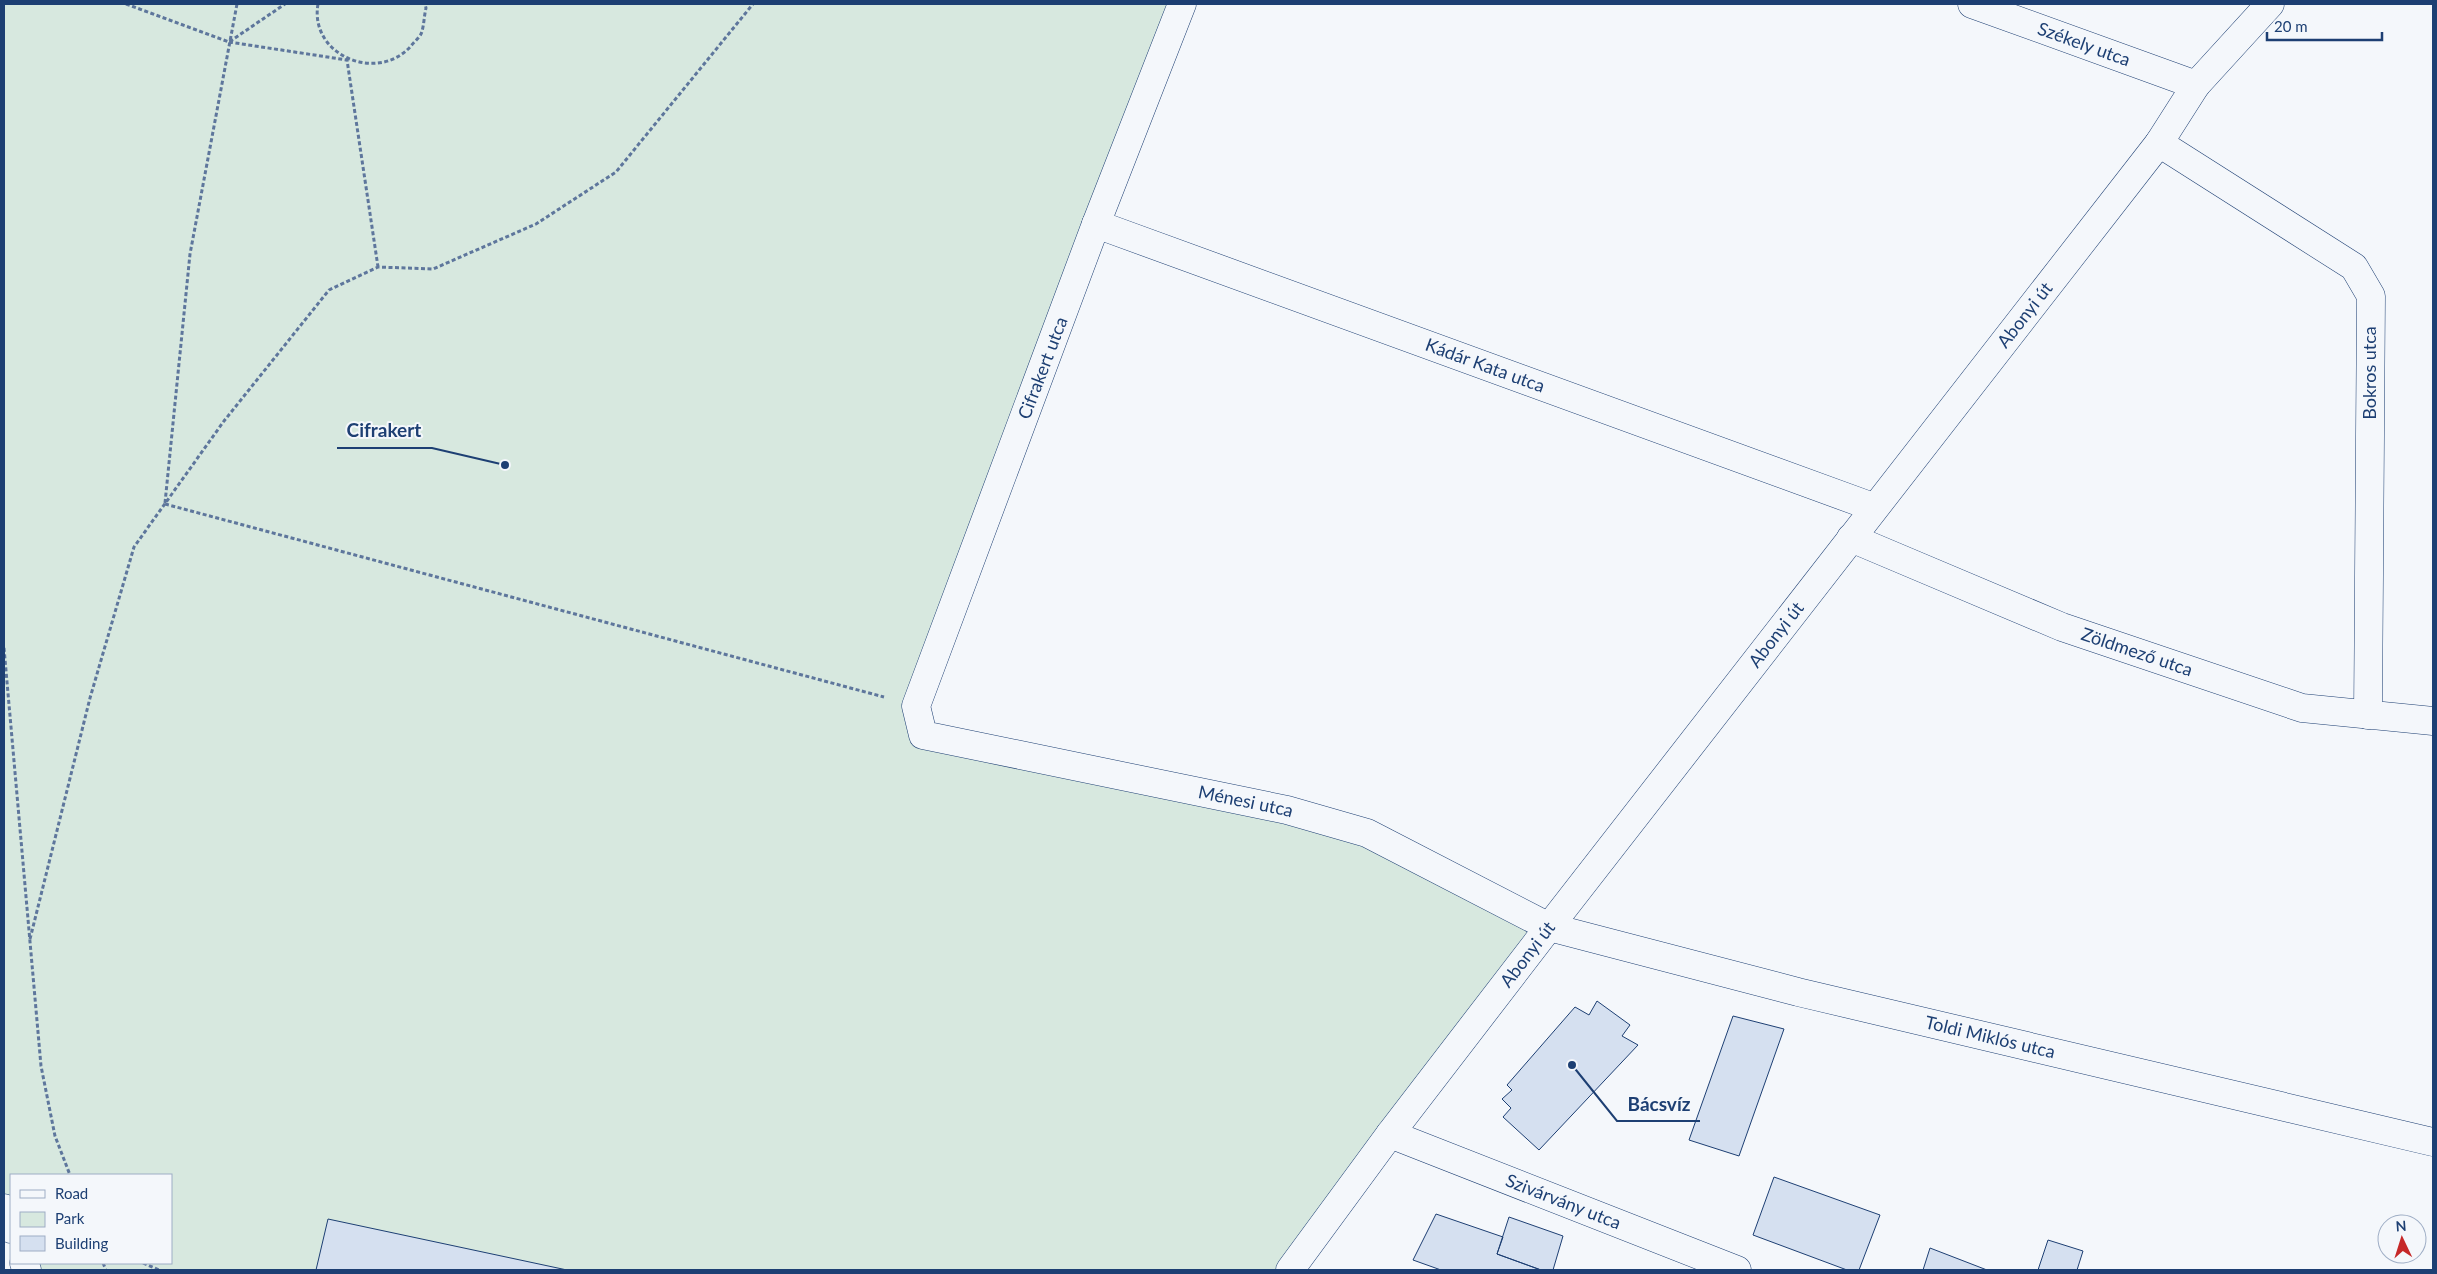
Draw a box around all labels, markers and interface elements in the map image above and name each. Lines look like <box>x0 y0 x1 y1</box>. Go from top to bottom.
scale bar <box>2267 10 2382 42</box>
street label: Székely utca <box>2035 17 2134 70</box>
text: 20 m <box>2274 17 2308 35</box>
street label: Abonyi út <box>1992 277 2057 352</box>
street label: Cifrakert utca <box>1012 313 1072 422</box>
street label: Bokros utca <box>2358 326 2380 420</box>
street label: Kádár Kata utca <box>1423 333 1548 397</box>
callout: Cifrakert <box>337 414 432 448</box>
text: Cifrakert <box>347 418 421 441</box>
street label: Abonyi út <box>1743 597 1808 671</box>
street label: Zöldmező utca <box>2079 622 2196 680</box>
street label: Ménesi utca <box>1196 780 1296 821</box>
street label: Abonyi út <box>1495 916 1559 991</box>
street label: Toldi Miklós utca <box>1923 1010 2058 1062</box>
callout: Bácsvíz <box>1617 1087 1700 1121</box>
text: Bácsvíz <box>1628 1092 1691 1115</box>
street label: Szivárvány utca <box>1503 1168 1624 1233</box>
legend <box>10 1174 172 1264</box>
text: Road <box>55 1184 88 1202</box>
text: Park <box>55 1209 85 1227</box>
north arrow <box>2377 1214 2427 1264</box>
text: N <box>2395 1217 2407 1234</box>
text: Building <box>55 1234 108 1252</box>

